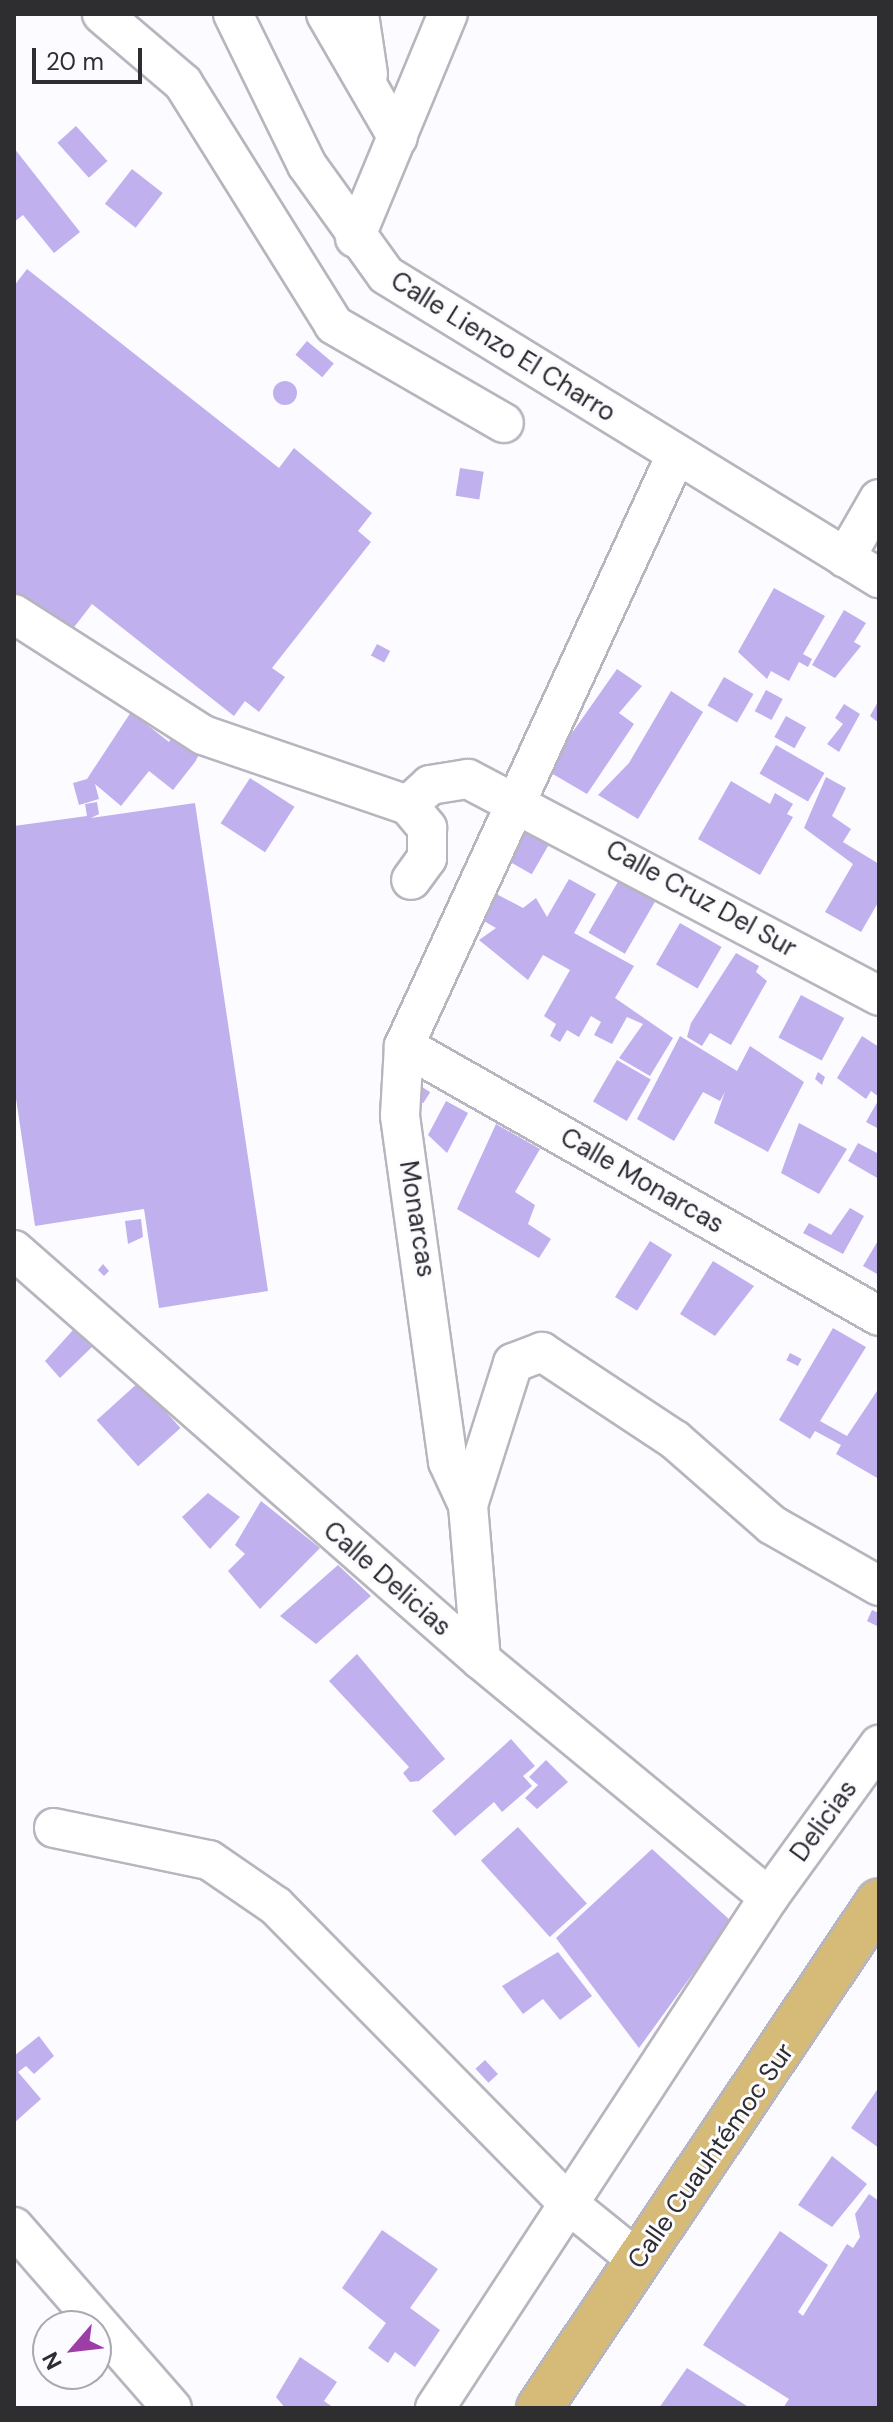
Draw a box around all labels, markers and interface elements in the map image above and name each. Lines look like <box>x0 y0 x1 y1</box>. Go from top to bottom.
scale bar <box>36 32 146 82</box>
text: 20 m <box>46 46 104 77</box>
street label: Calle Lienzo El Charro <box>385 265 621 429</box>
street label: Calle Cruz Del Sur <box>600 834 802 964</box>
street label: Calle Monarcas <box>555 1122 729 1240</box>
street label: Monarcas <box>392 1159 442 1279</box>
street label: Calle Delicias <box>317 1515 457 1643</box>
street label: Delicias <box>784 1774 864 1868</box>
street label: Calle Cuauhtémoc Sur <box>621 2037 801 2275</box>
north arrow <box>32 2310 112 2390</box>
text: N <box>36 2347 69 2374</box>

